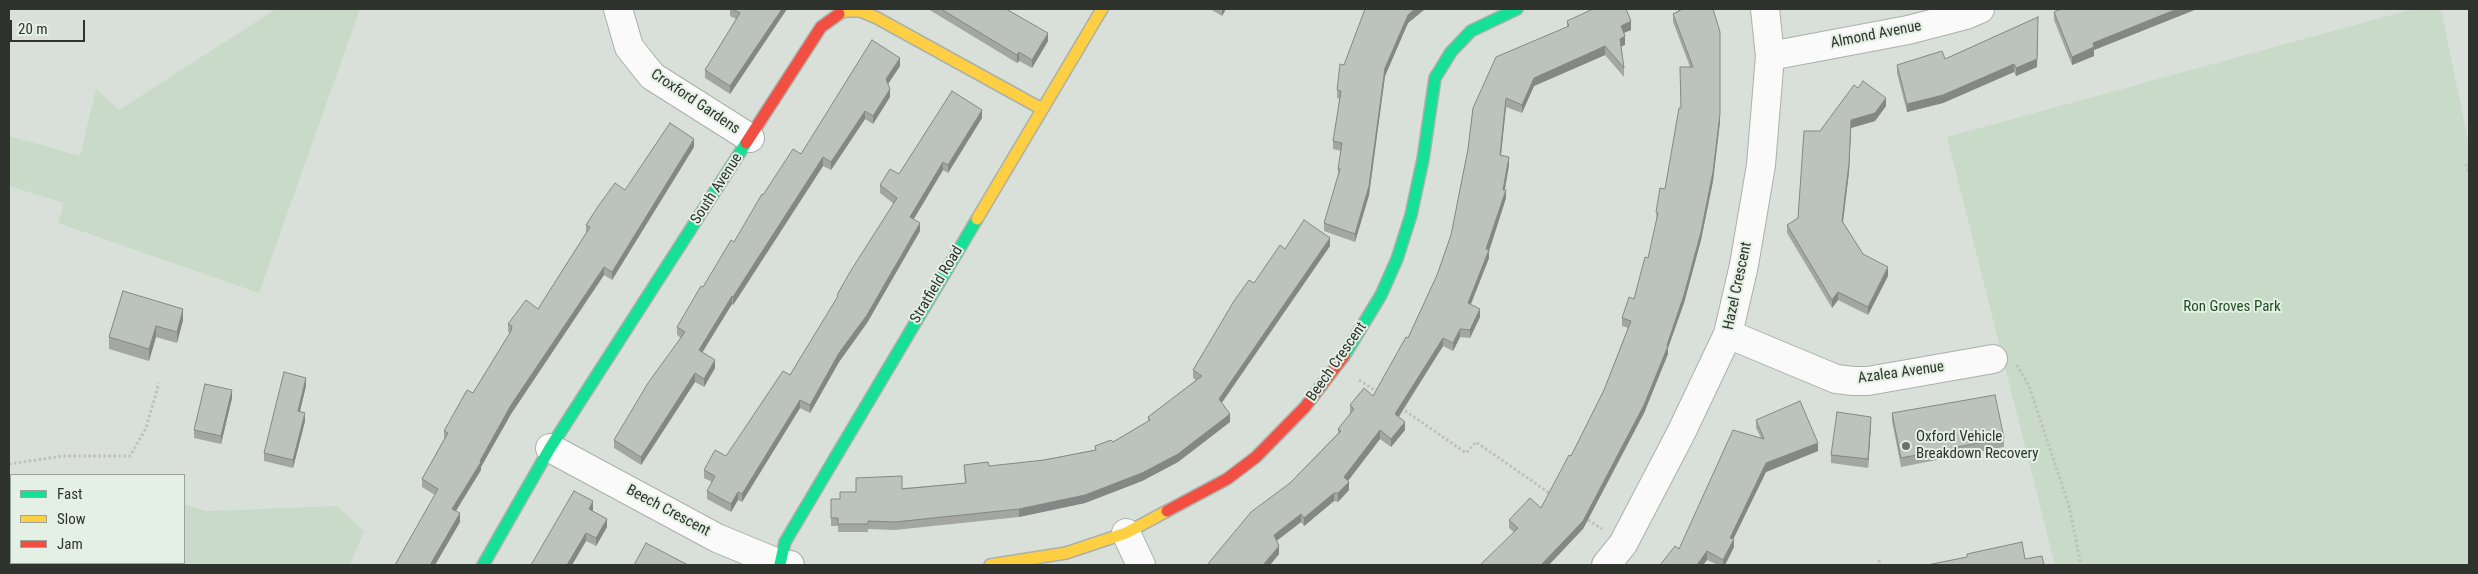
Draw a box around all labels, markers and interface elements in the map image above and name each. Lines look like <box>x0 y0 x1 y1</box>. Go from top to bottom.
scale bar <box>12 10 88 42</box>
street label: Almond Avenue <box>1829 17 1923 53</box>
text: 20 m <box>18 20 48 38</box>
street label: Croxford Gardens <box>647 66 743 138</box>
street label: South Avenue <box>687 150 747 228</box>
street label: Hazel Crescent <box>1720 240 1756 332</box>
street label: Stratfield Road <box>907 243 967 327</box>
park label: Ron Groves Park <box>2183 298 2281 316</box>
street label: Beech Crescent <box>1303 319 1371 405</box>
street label: Azalea Avenue <box>1857 358 1945 388</box>
place label: Oxford Vehicle Breakdown Recovery <box>1916 428 2039 463</box>
marker: Oxford Vehicle Breakdown Recovery <box>1900 440 1912 452</box>
legend <box>10 474 185 564</box>
street label: Beech Crescent <box>623 481 713 541</box>
text: Fast <box>57 485 82 503</box>
text: Slow <box>57 510 86 528</box>
text: Jam <box>57 535 83 553</box>

